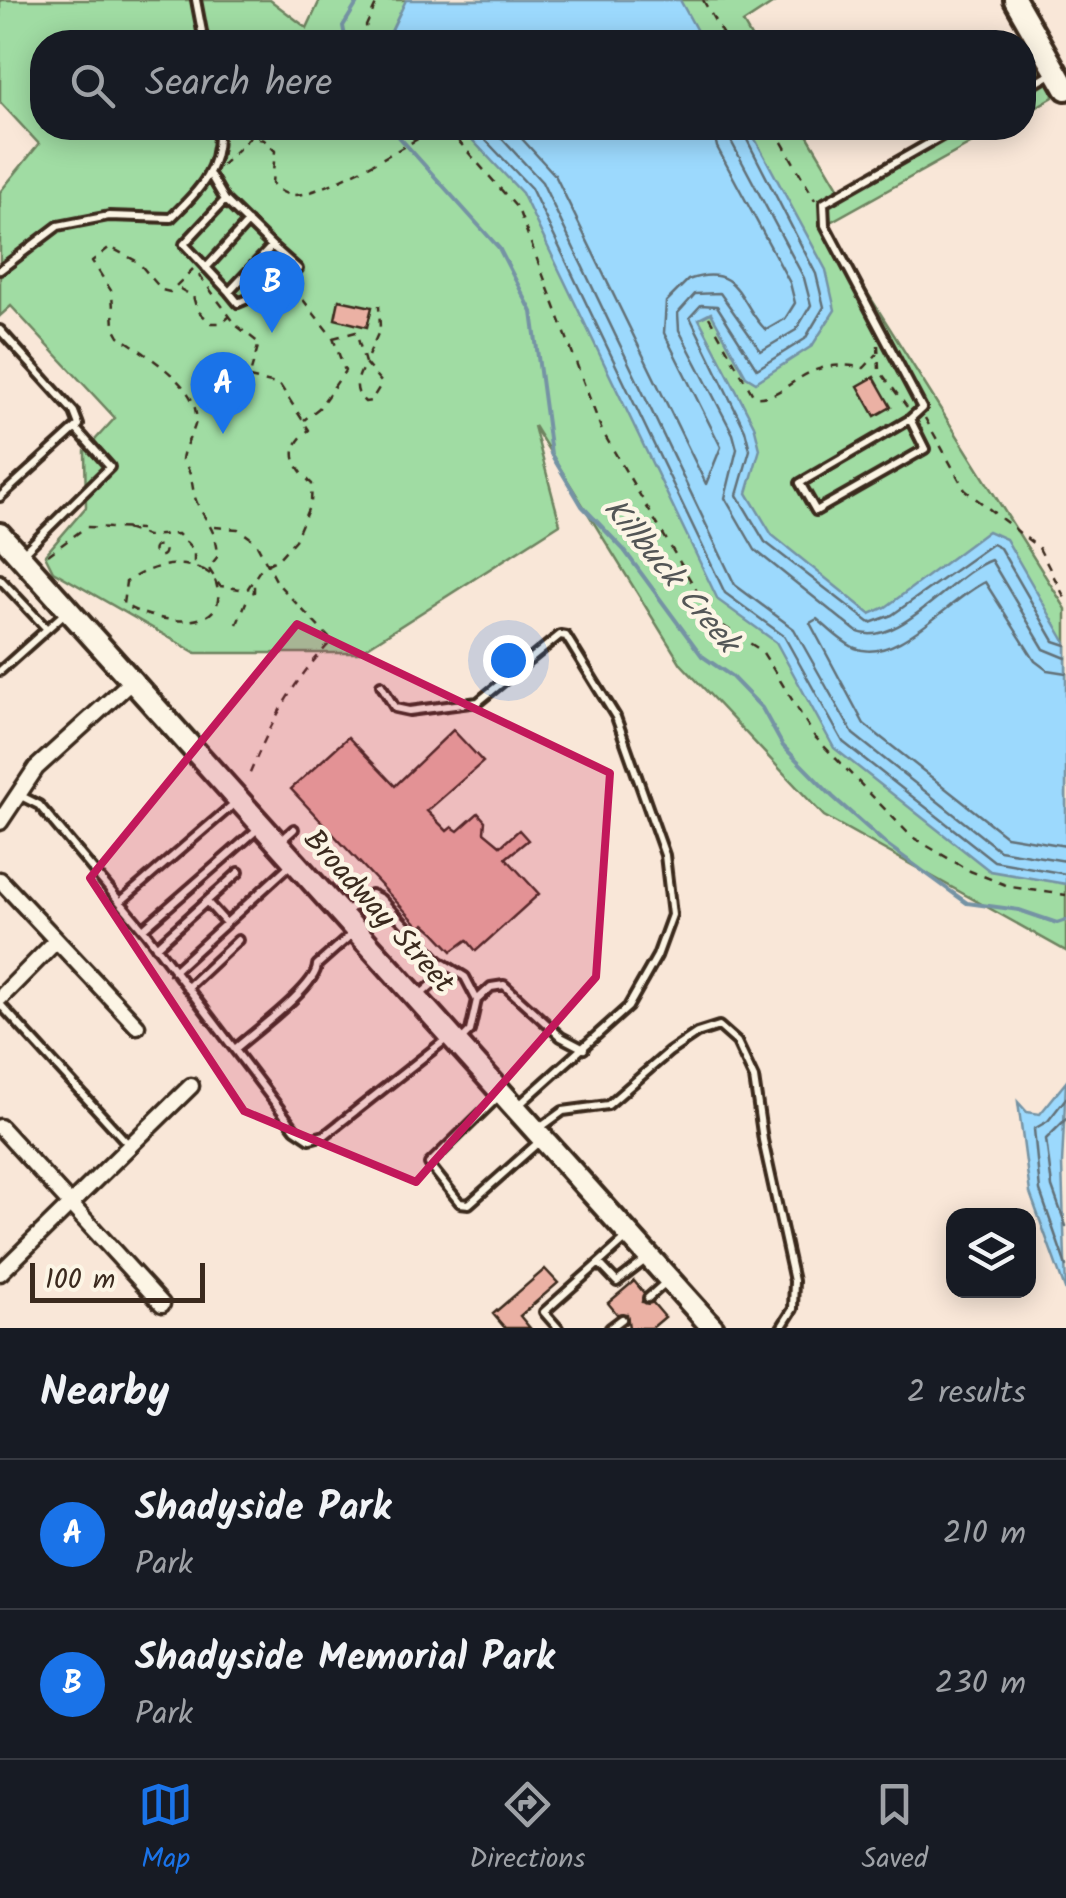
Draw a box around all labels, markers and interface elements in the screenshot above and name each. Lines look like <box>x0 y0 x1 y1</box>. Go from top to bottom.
search box <box>30 30 1036 140</box>
text: Search here <box>145 55 332 115</box>
icon: search <box>65 58 120 113</box>
pin: B <box>240 250 304 333</box>
pin: A <box>190 352 256 434</box>
water label: Killbuck Creek <box>589 487 753 668</box>
your location <box>483 635 534 686</box>
street label: Broadway Street <box>291 819 466 1006</box>
map controls <box>946 1208 1036 1298</box>
button: layers <box>946 1208 1036 1298</box>
scale bar <box>30 1258 205 1302</box>
text: 100 m <box>45 1258 115 1303</box>
text: Nearby <box>40 1360 169 1427</box>
text: 2 results <box>907 1368 1026 1419</box>
text: Shadyside Park <box>135 1479 391 1539</box>
text: A <box>62 1509 83 1560</box>
text: 210 m <box>943 1509 1026 1560</box>
text: Park <box>135 1539 193 1590</box>
text: Shadyside Memorial Park <box>135 1629 554 1689</box>
text: B <box>63 1659 82 1710</box>
text: 230 m <box>935 1659 1026 1710</box>
text: Park <box>135 1689 193 1740</box>
tab: Map <box>138 1777 193 1882</box>
tab: Directions <box>469 1777 585 1882</box>
tab: Saved <box>862 1777 928 1882</box>

